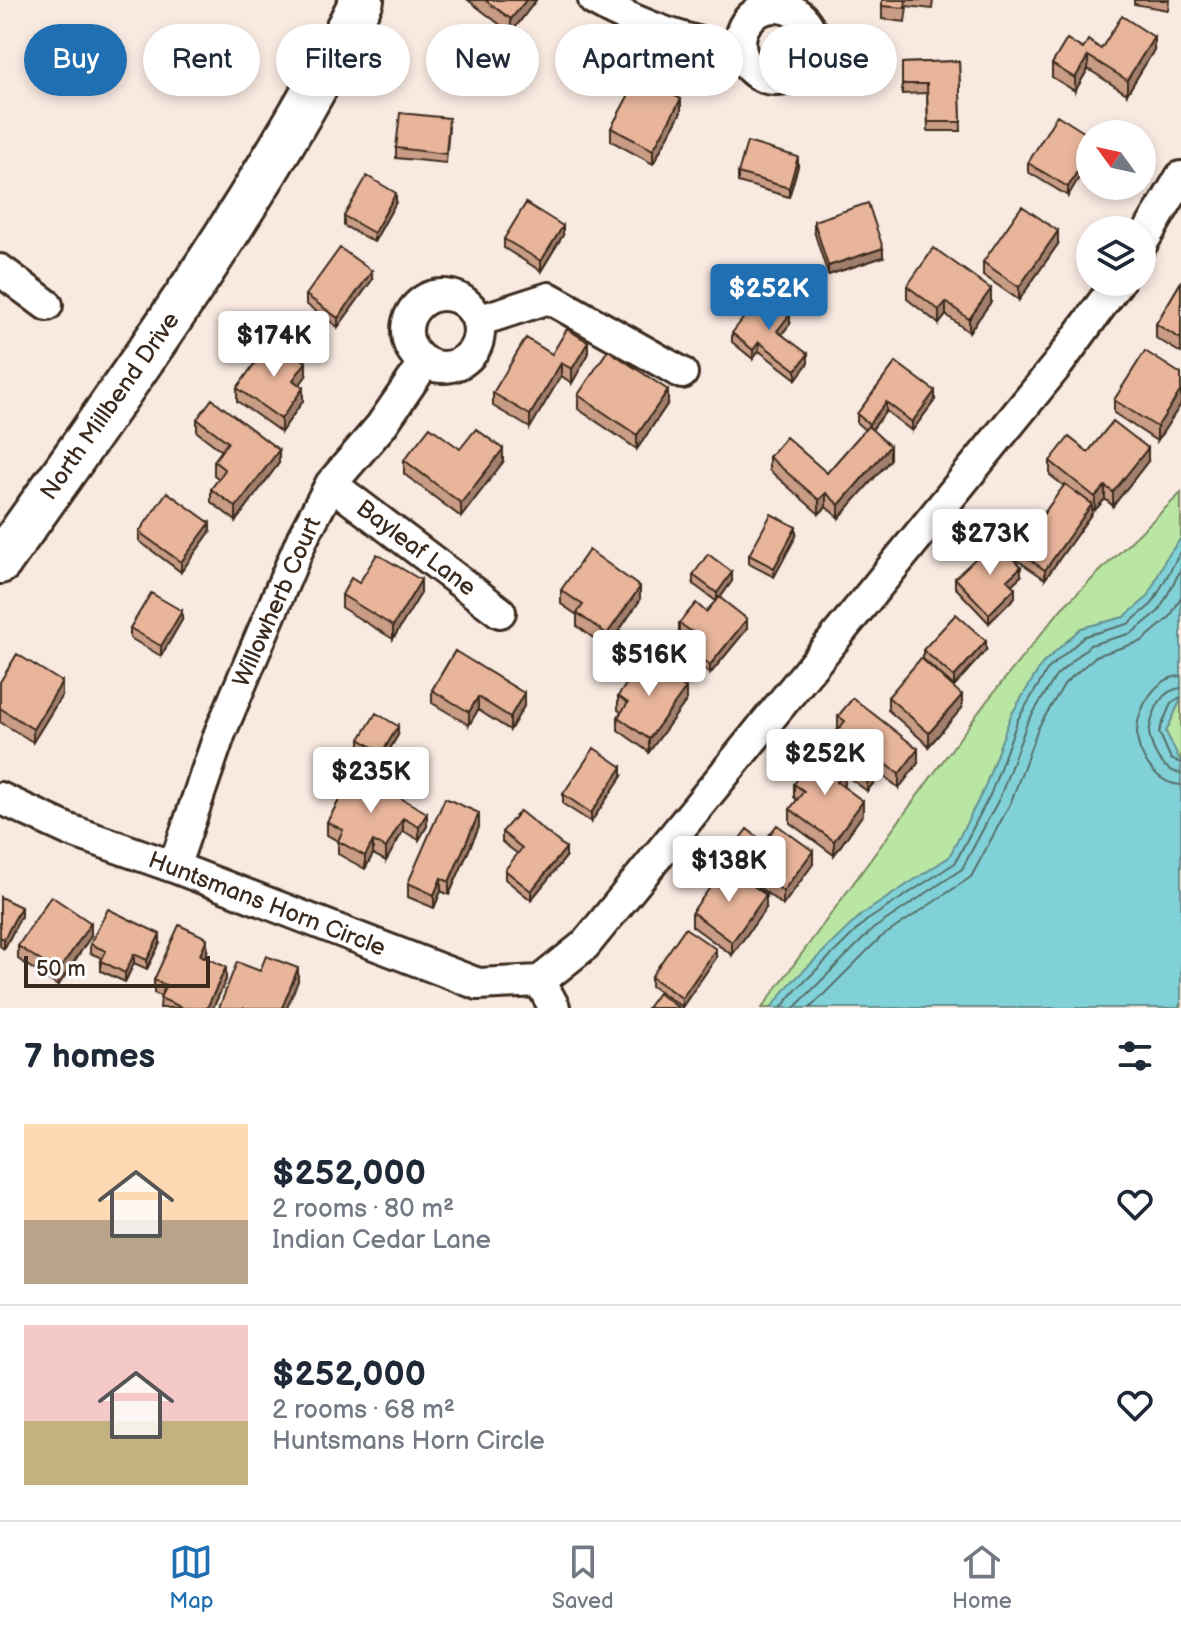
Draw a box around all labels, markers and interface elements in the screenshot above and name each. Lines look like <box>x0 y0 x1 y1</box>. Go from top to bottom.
chip: Buy <box>24 24 127 96</box>
chip: Rent <box>143 24 260 96</box>
chip: Filters <box>276 24 410 96</box>
chip: New <box>426 24 539 96</box>
chip: Apartment <box>555 24 743 96</box>
chip: House <box>759 24 897 96</box>
north arrow <box>1076 120 1156 200</box>
map controls <box>1076 120 1156 296</box>
button: layers <box>1076 216 1156 296</box>
pin: $252K <box>713 264 825 332</box>
text: $252K <box>729 274 809 305</box>
street label: North Millbend Drive <box>34 306 186 506</box>
pin: $174K <box>218 311 330 379</box>
text: $174K <box>236 321 312 352</box>
street label: Bayleaf Lane <box>350 494 482 602</box>
pin: $273K <box>934 509 1046 577</box>
street label: Willowherb Court <box>227 512 328 691</box>
text: $273K <box>950 519 1030 550</box>
pin: $516K <box>593 630 705 698</box>
text: $516K <box>611 640 687 671</box>
pin: $252K <box>769 729 881 797</box>
text: $252K <box>785 739 865 770</box>
pin: $235K <box>315 747 427 815</box>
text: $235K <box>331 757 411 788</box>
pin: $138K <box>673 836 785 904</box>
street label: Huntsmans Horn Circle <box>144 845 390 963</box>
text: $138K <box>691 846 767 877</box>
scale bar <box>24 952 210 988</box>
text: 50 m <box>36 956 86 983</box>
icon: filters <box>1113 1034 1157 1078</box>
text: 7 homes <box>24 1036 155 1077</box>
text: $252,000 <box>272 1153 426 1194</box>
icon: home <box>88 1156 184 1252</box>
icon: heart <box>1113 1182 1157 1226</box>
text: 2 rooms · 80 m² <box>272 1194 454 1225</box>
text: Indian Cedar Lane <box>272 1225 491 1256</box>
text: $252,000 <box>272 1354 426 1395</box>
icon: home <box>88 1357 184 1453</box>
icon: heart <box>1113 1383 1157 1427</box>
text: 2 rooms · 68 m² <box>272 1395 455 1426</box>
text: Huntsmans Horn Circle <box>272 1426 545 1457</box>
tab: Map <box>169 1540 213 1615</box>
tab: Saved <box>552 1540 614 1615</box>
tab: Home <box>952 1540 1012 1615</box>

